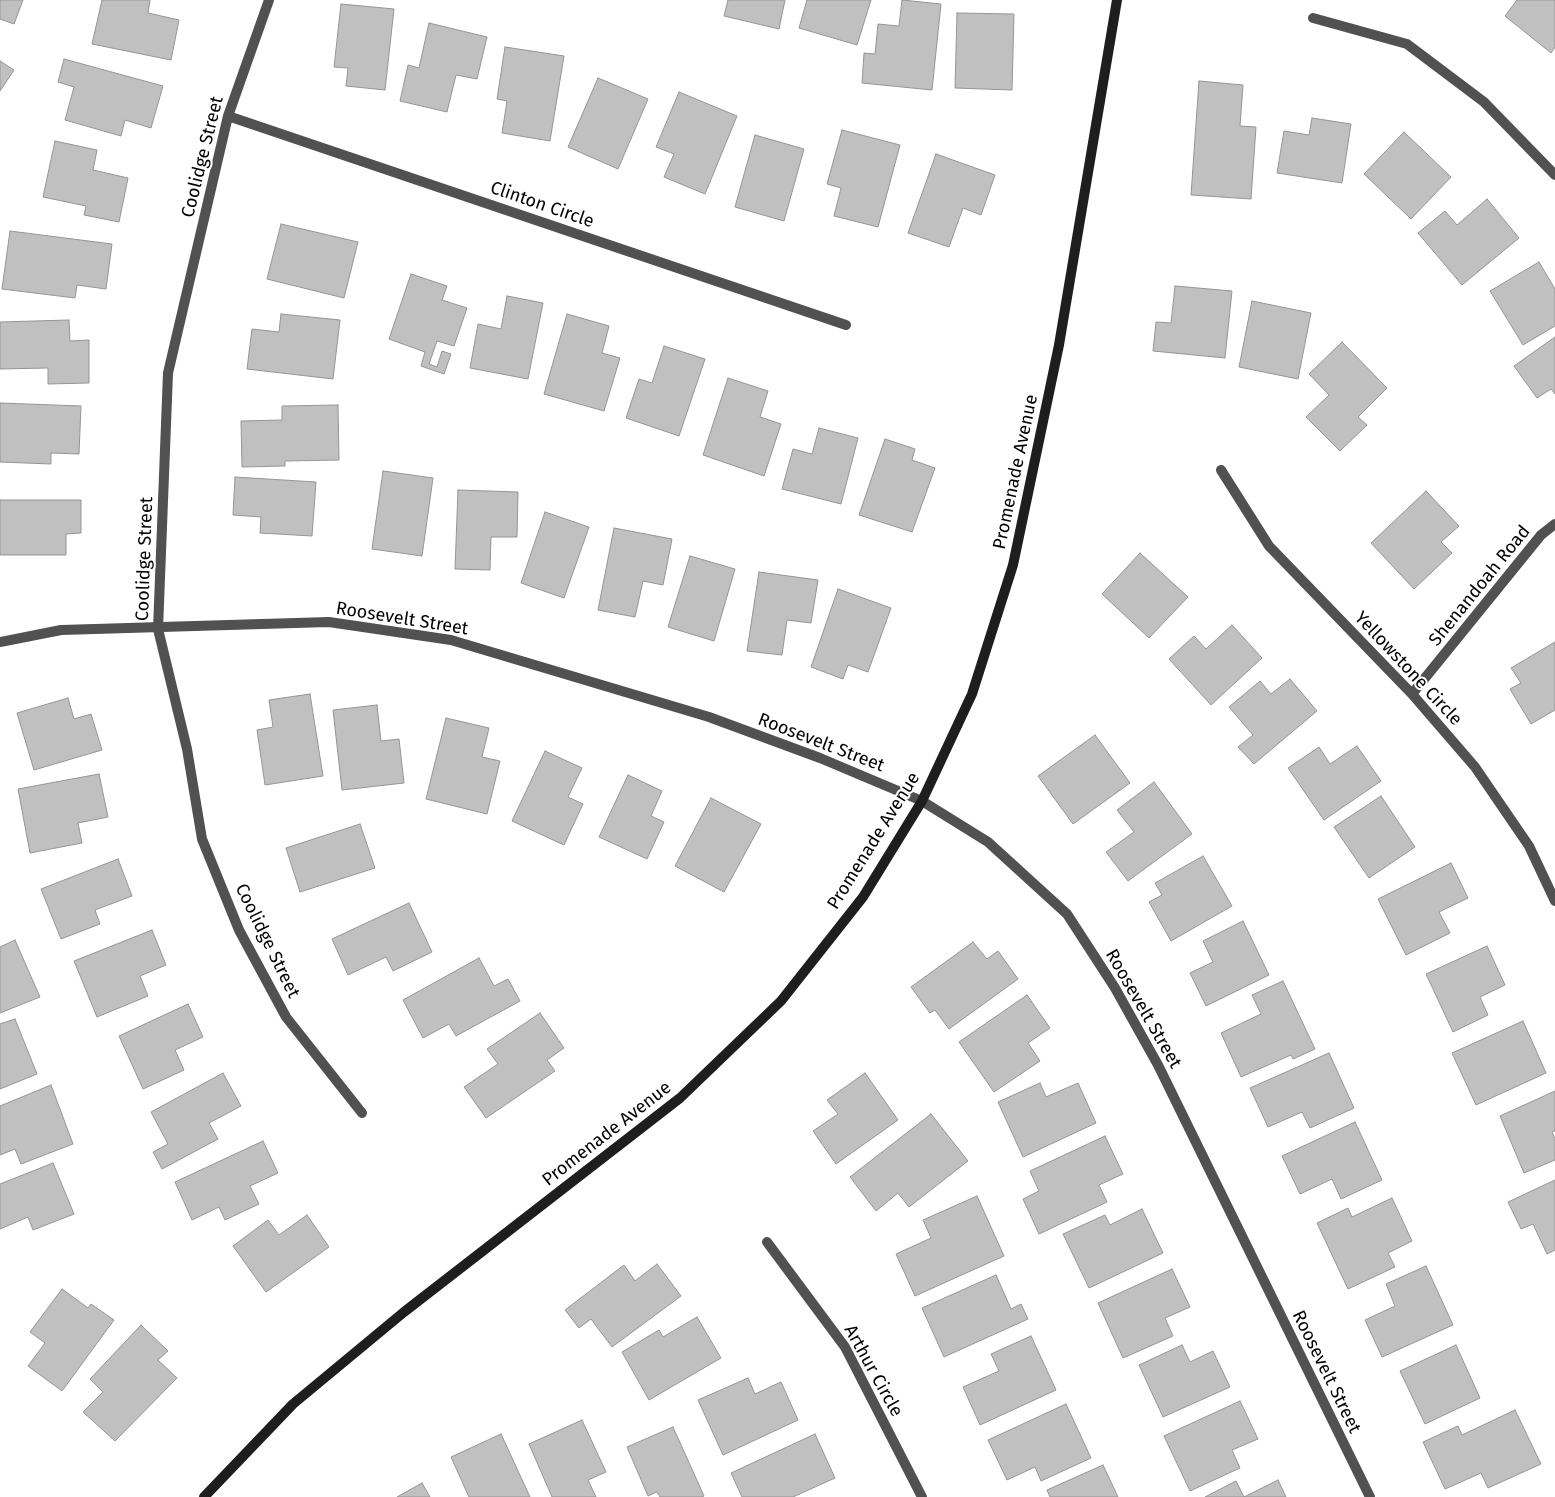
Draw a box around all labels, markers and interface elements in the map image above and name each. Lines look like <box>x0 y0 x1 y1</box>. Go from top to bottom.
street label: Coolidge Street <box>177 94 229 220</box>
street label: Clinton Circle <box>487 177 597 233</box>
street label: Promenade Avenue <box>989 393 1043 551</box>
street label: Coolidge Street <box>132 496 158 622</box>
street label: Shenandoah Road <box>1425 521 1535 651</box>
street label: Roosevelt Street <box>334 598 470 640</box>
street label: Yellowstone Circle <box>1350 608 1466 730</box>
street label: Roosevelt Street <box>755 709 887 777</box>
street label: Promenade Avenue <box>823 768 925 914</box>
street label: Coolidge Street <box>230 880 304 1002</box>
street label: Roosevelt Street <box>1100 946 1186 1072</box>
street label: Promenade Avenue <box>538 1077 676 1191</box>
street label: Roosevelt Street <box>1287 1307 1365 1437</box>
street label: Arthur Circle <box>839 1321 907 1421</box>

